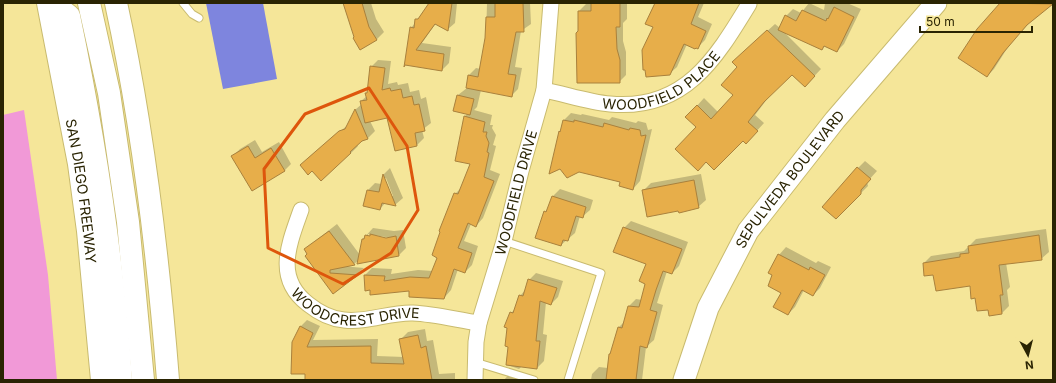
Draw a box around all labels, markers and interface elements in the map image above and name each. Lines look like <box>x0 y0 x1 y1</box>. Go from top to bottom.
scale bar <box>920 8 1032 34</box>
text: 50 m <box>926 14 955 29</box>
street label: WOODFIELD PLACE <box>602 47 723 113</box>
street label: SEPULVEDA BOULEVARD <box>732 107 848 251</box>
street label: SAN DIEGO FREEWAY <box>62 117 100 264</box>
street label: WOODFIELD DRIVE <box>491 128 540 257</box>
street label: WOODCREST DRIVE <box>288 284 420 329</box>
north arrow <box>1008 335 1048 375</box>
text: N <box>1024 357 1034 372</box>

